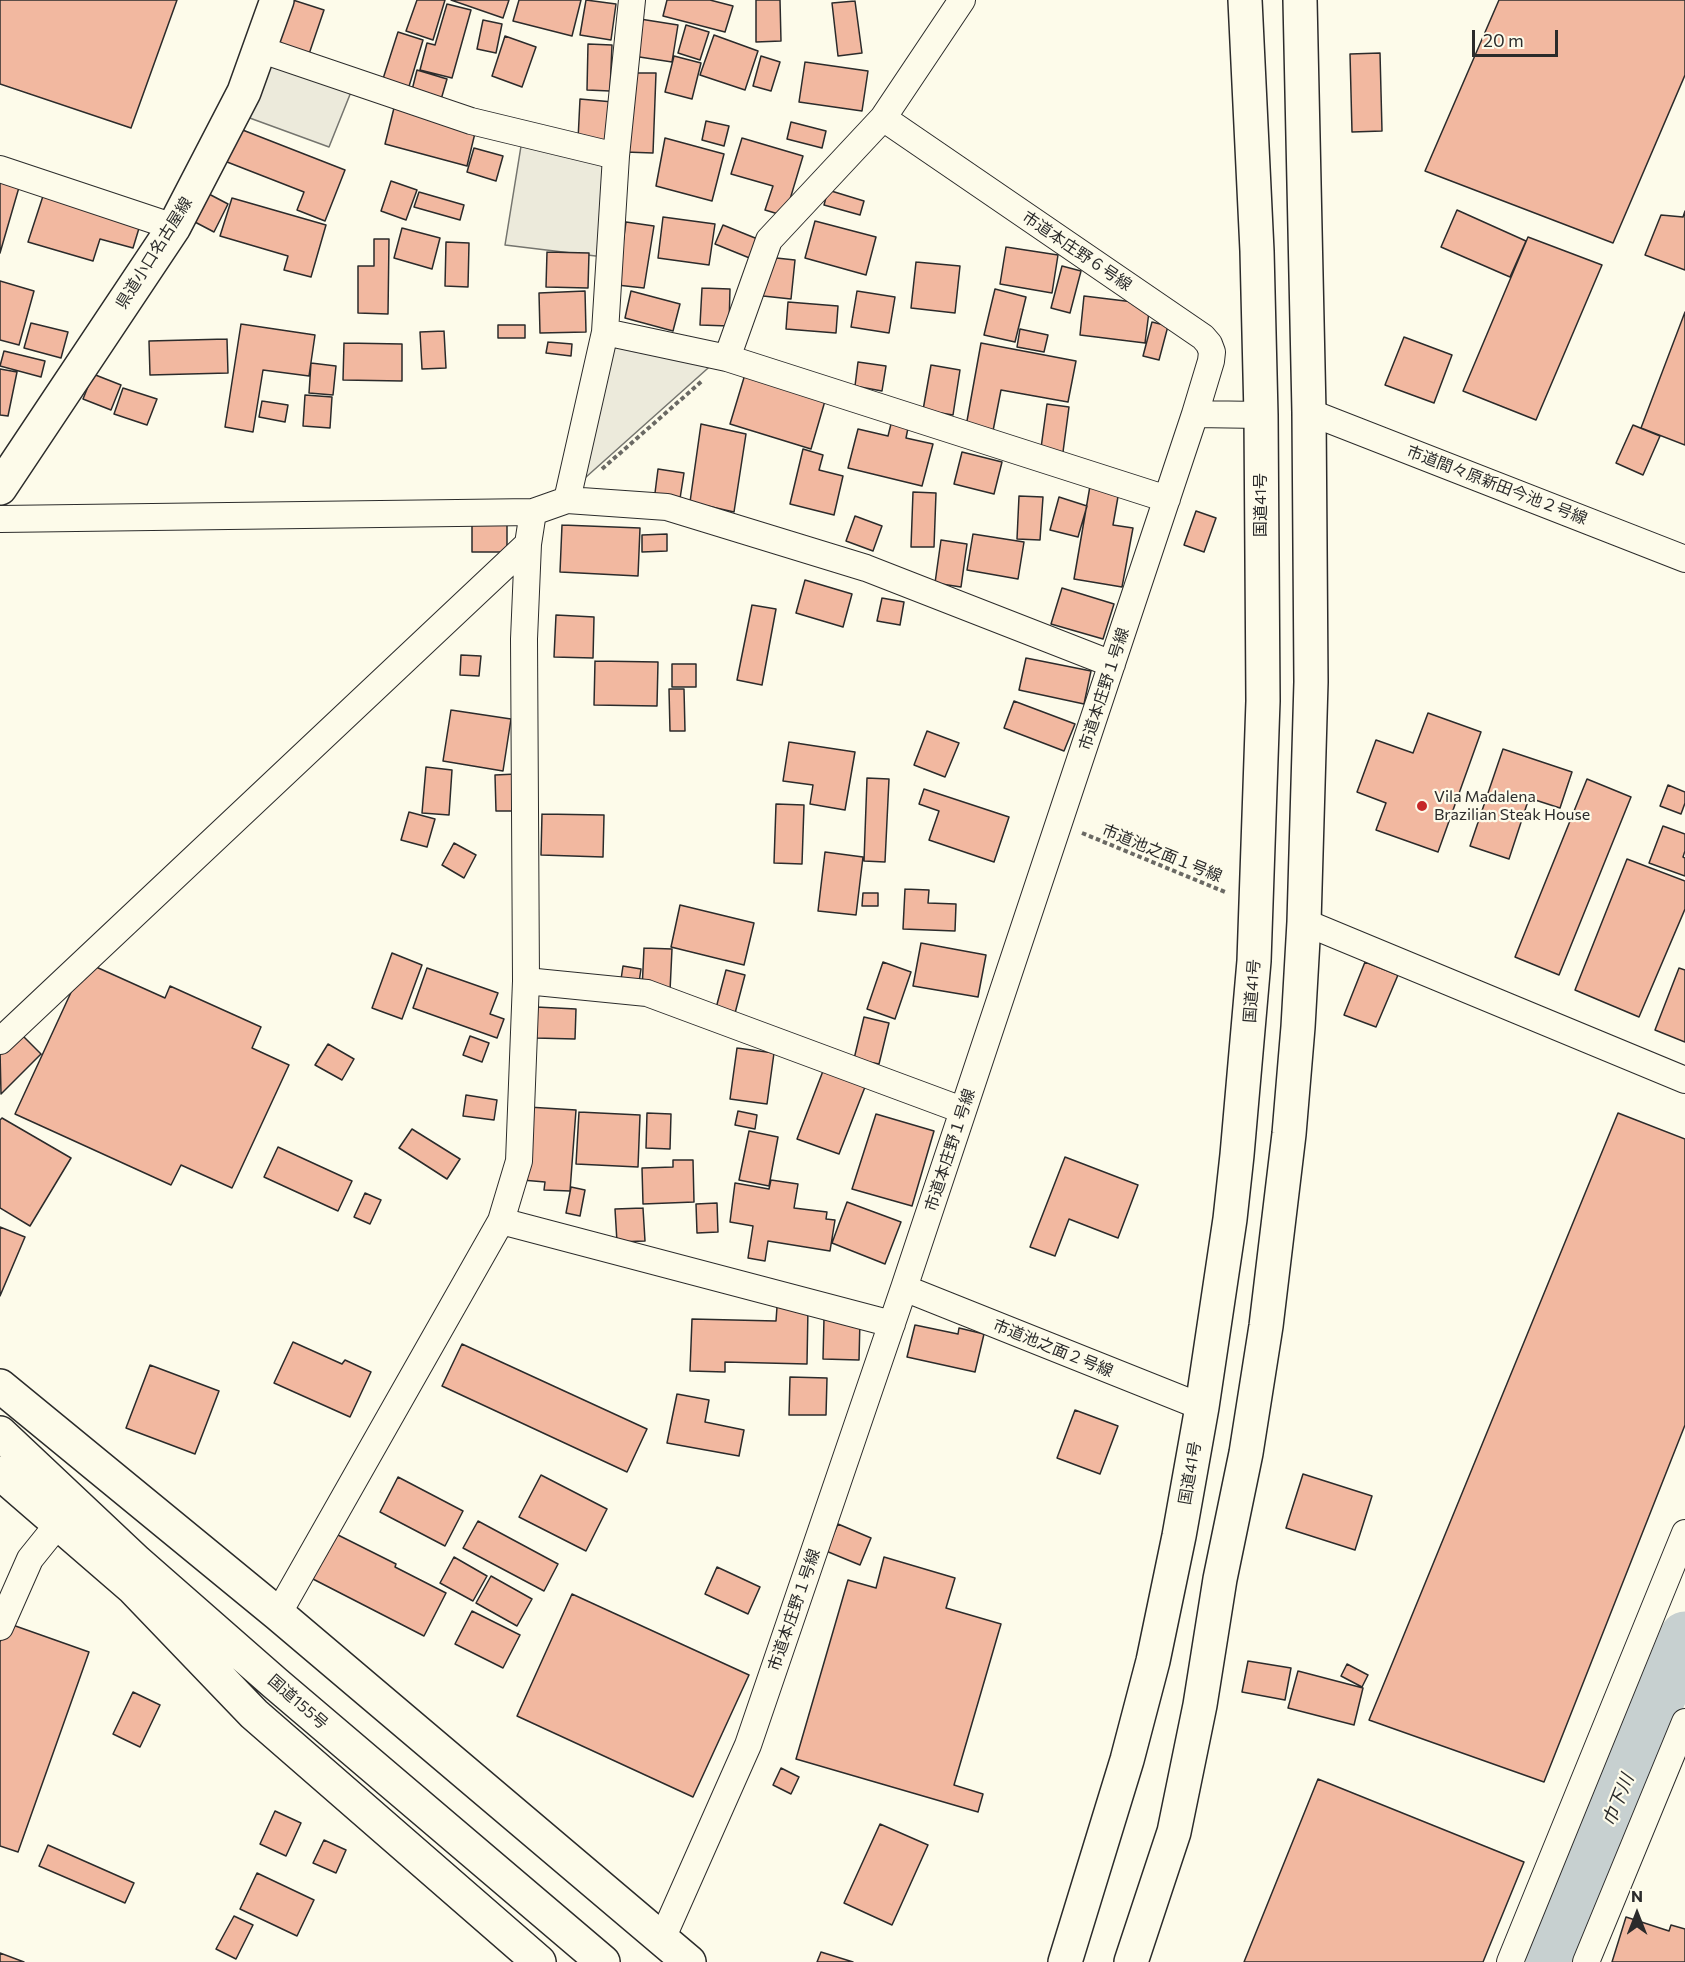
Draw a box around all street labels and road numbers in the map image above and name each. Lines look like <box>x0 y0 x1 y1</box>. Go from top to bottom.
street label: 県道小口名古屋線 <box>112 194 196 312</box>
street label: 市道本庄野６号線 <box>1019 207 1135 295</box>
street label: 市道間々原新田今池２号線 <box>1404 442 1590 528</box>
street label: 国道41号 <box>1251 473 1271 537</box>
street label: 市道本庄野１号線 <box>1075 625 1133 753</box>
street label: 市道池之面１号線 <box>1099 820 1225 886</box>
street label: 国道41号 <box>1240 958 1264 1024</box>
street label: 市道本庄野１号線 <box>921 1086 979 1214</box>
street label: 市道池之面２号線 <box>990 1315 1116 1381</box>
street label: 国道41号 <box>1175 1440 1205 1506</box>
street label: 市道本庄野１号線 <box>764 1546 824 1674</box>
street label: 国道155号 <box>264 1671 332 1733</box>

